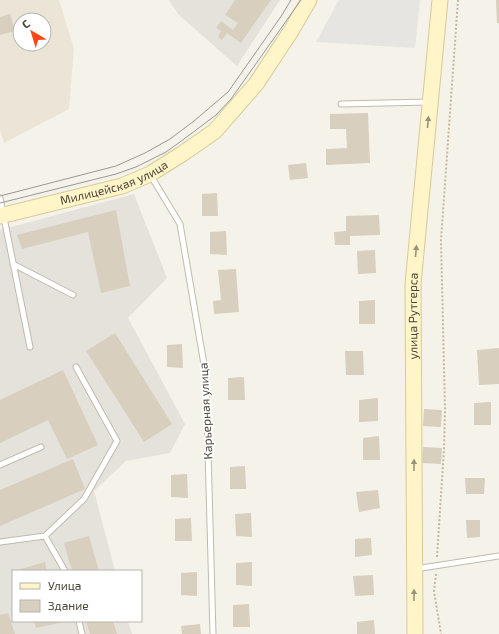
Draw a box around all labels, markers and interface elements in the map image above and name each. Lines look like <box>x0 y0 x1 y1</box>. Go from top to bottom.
north arrow <box>12 12 52 52</box>
text: С <box>19 16 33 31</box>
one-way arrow <box>425 116 431 128</box>
street label: Милицейская улица <box>58 157 170 207</box>
one-way arrow <box>412 245 419 257</box>
street label: улица Рутгерса <box>405 272 420 360</box>
street label: Карьерная улица <box>195 362 216 460</box>
one-way arrow <box>411 458 417 471</box>
legend <box>12 570 142 622</box>
text: Улица <box>48 578 81 592</box>
one-way arrow <box>411 588 417 601</box>
text: Здание <box>48 598 89 612</box>

